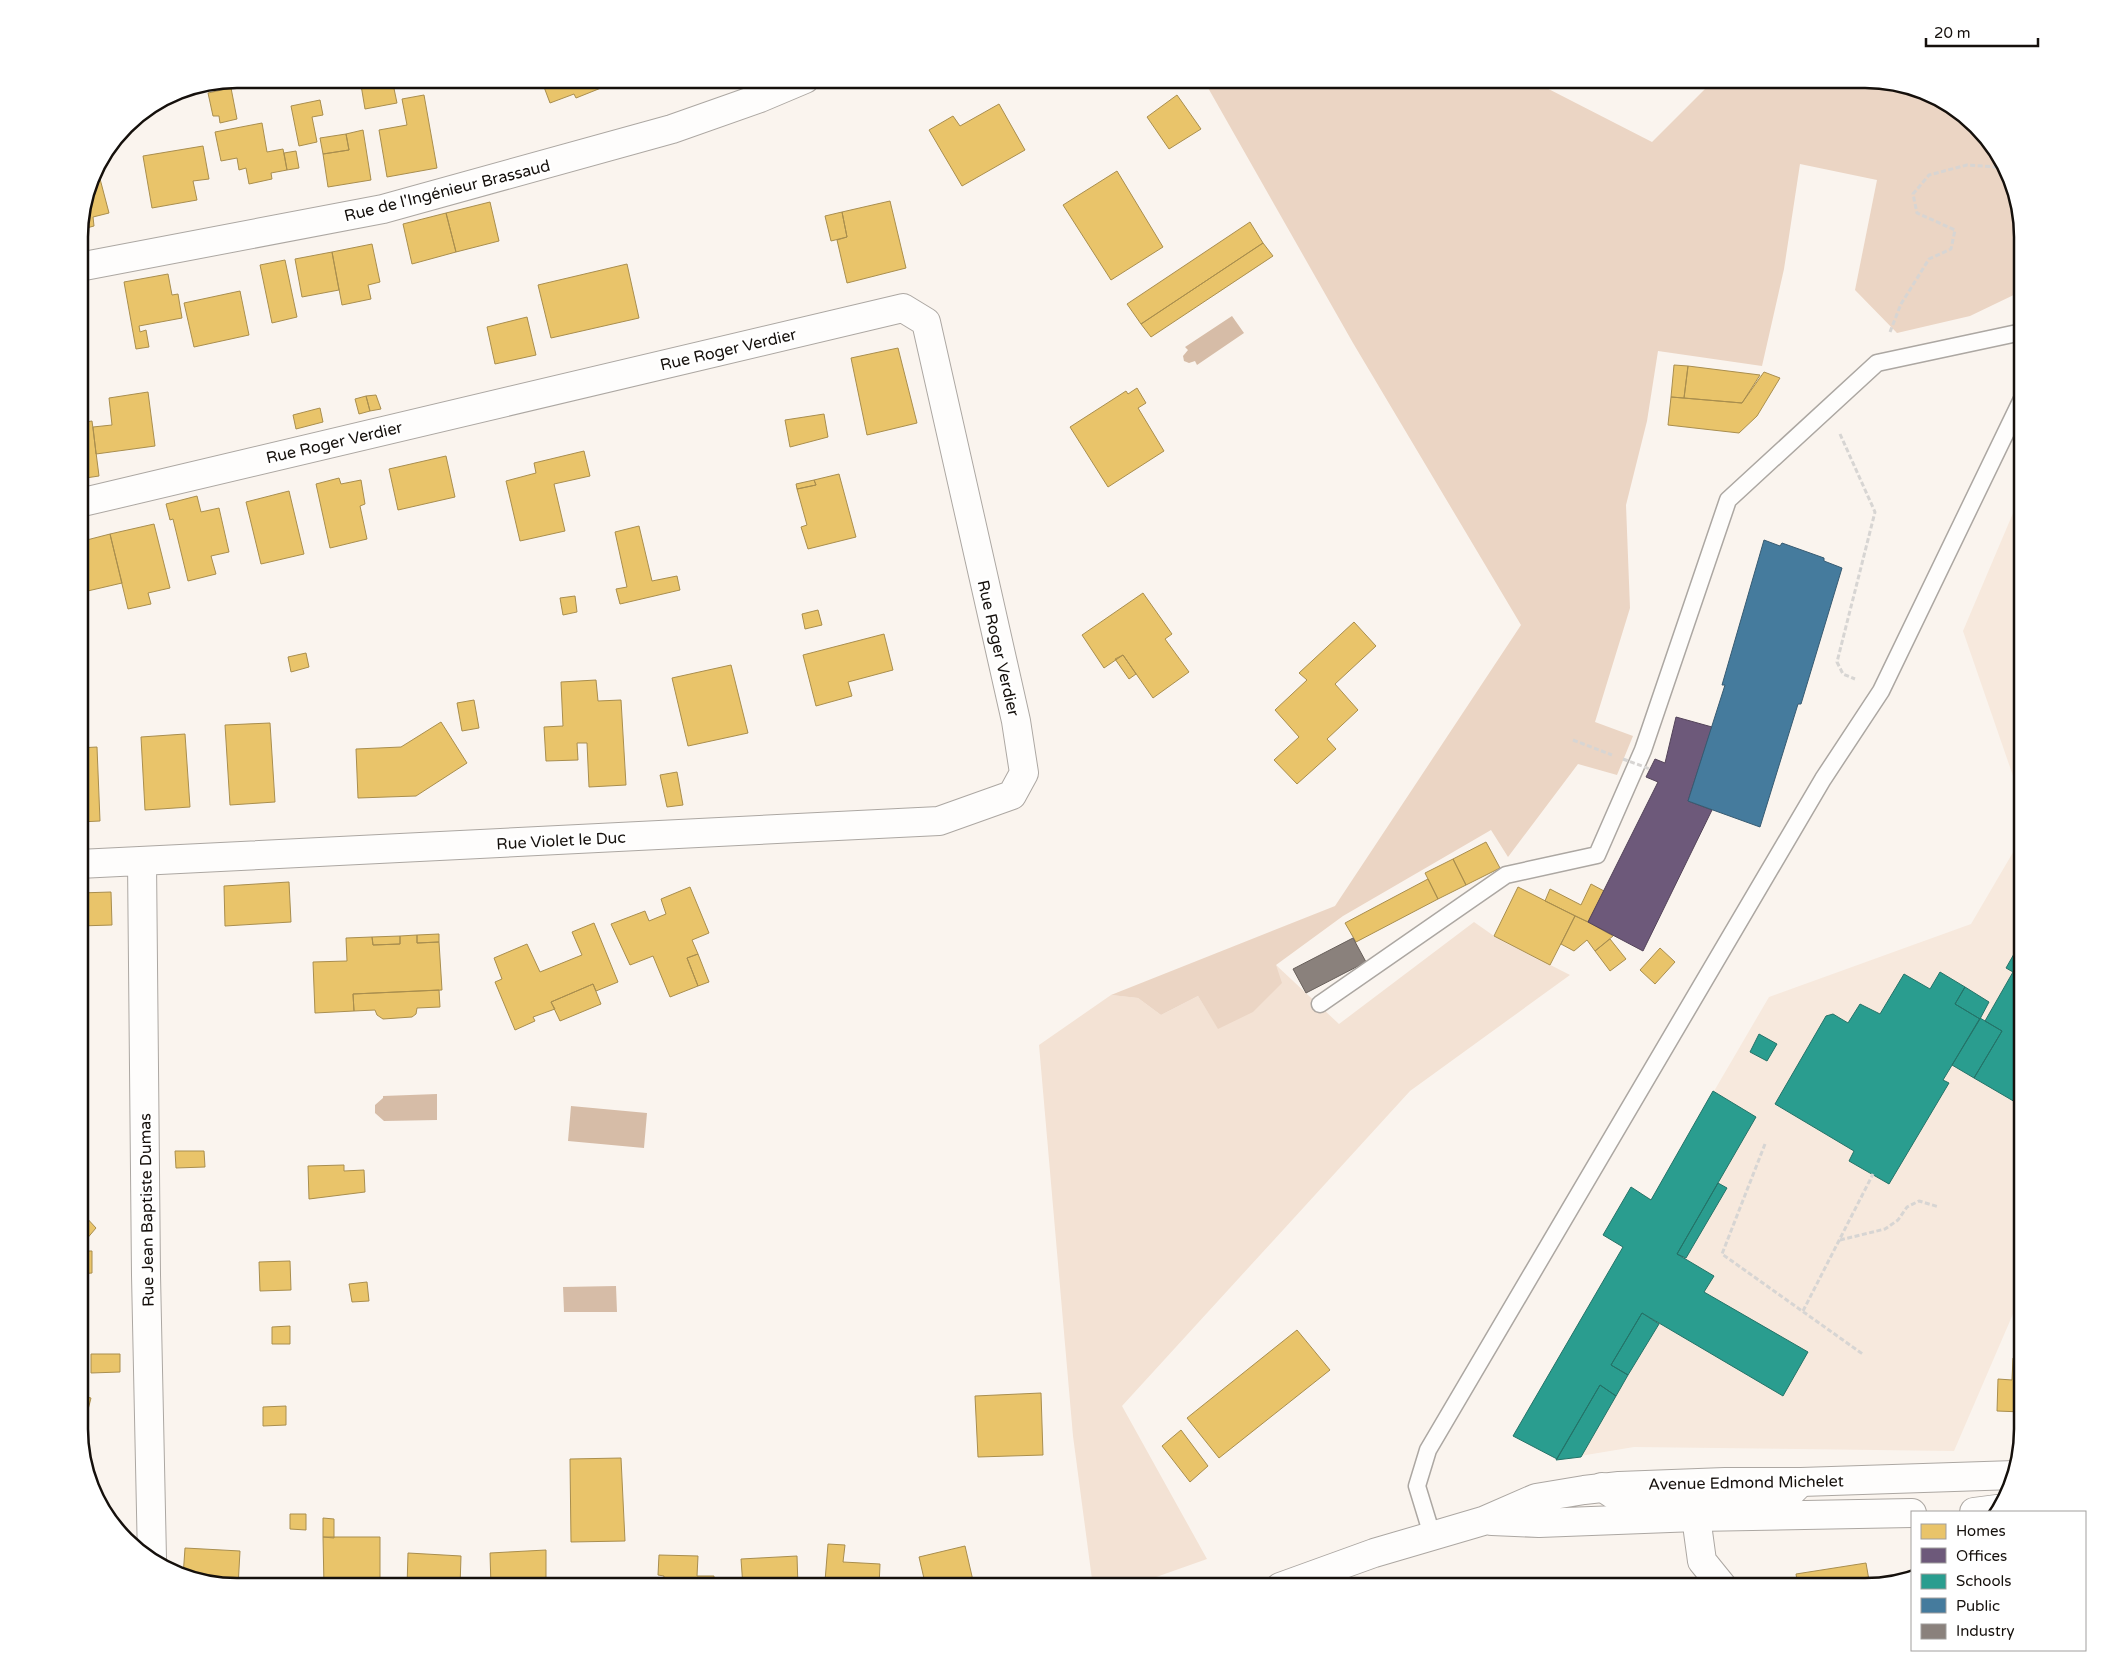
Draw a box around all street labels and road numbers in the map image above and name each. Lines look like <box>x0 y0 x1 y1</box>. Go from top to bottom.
street label: Rue de l'Ingénieur Brassaud <box>342 156 552 226</box>
street label: Rue Roger Verdier <box>658 324 799 375</box>
street label: Rue Roger Verdier <box>264 417 405 468</box>
street label: Rue Roger Verdier <box>973 578 1024 719</box>
street label: Rue Violet le Duc <box>496 828 626 854</box>
street label: Rue Jean Baptiste Dumas <box>135 1113 159 1307</box>
street label: Avenue Edmond Michelet <box>1648 1471 1844 1495</box>

